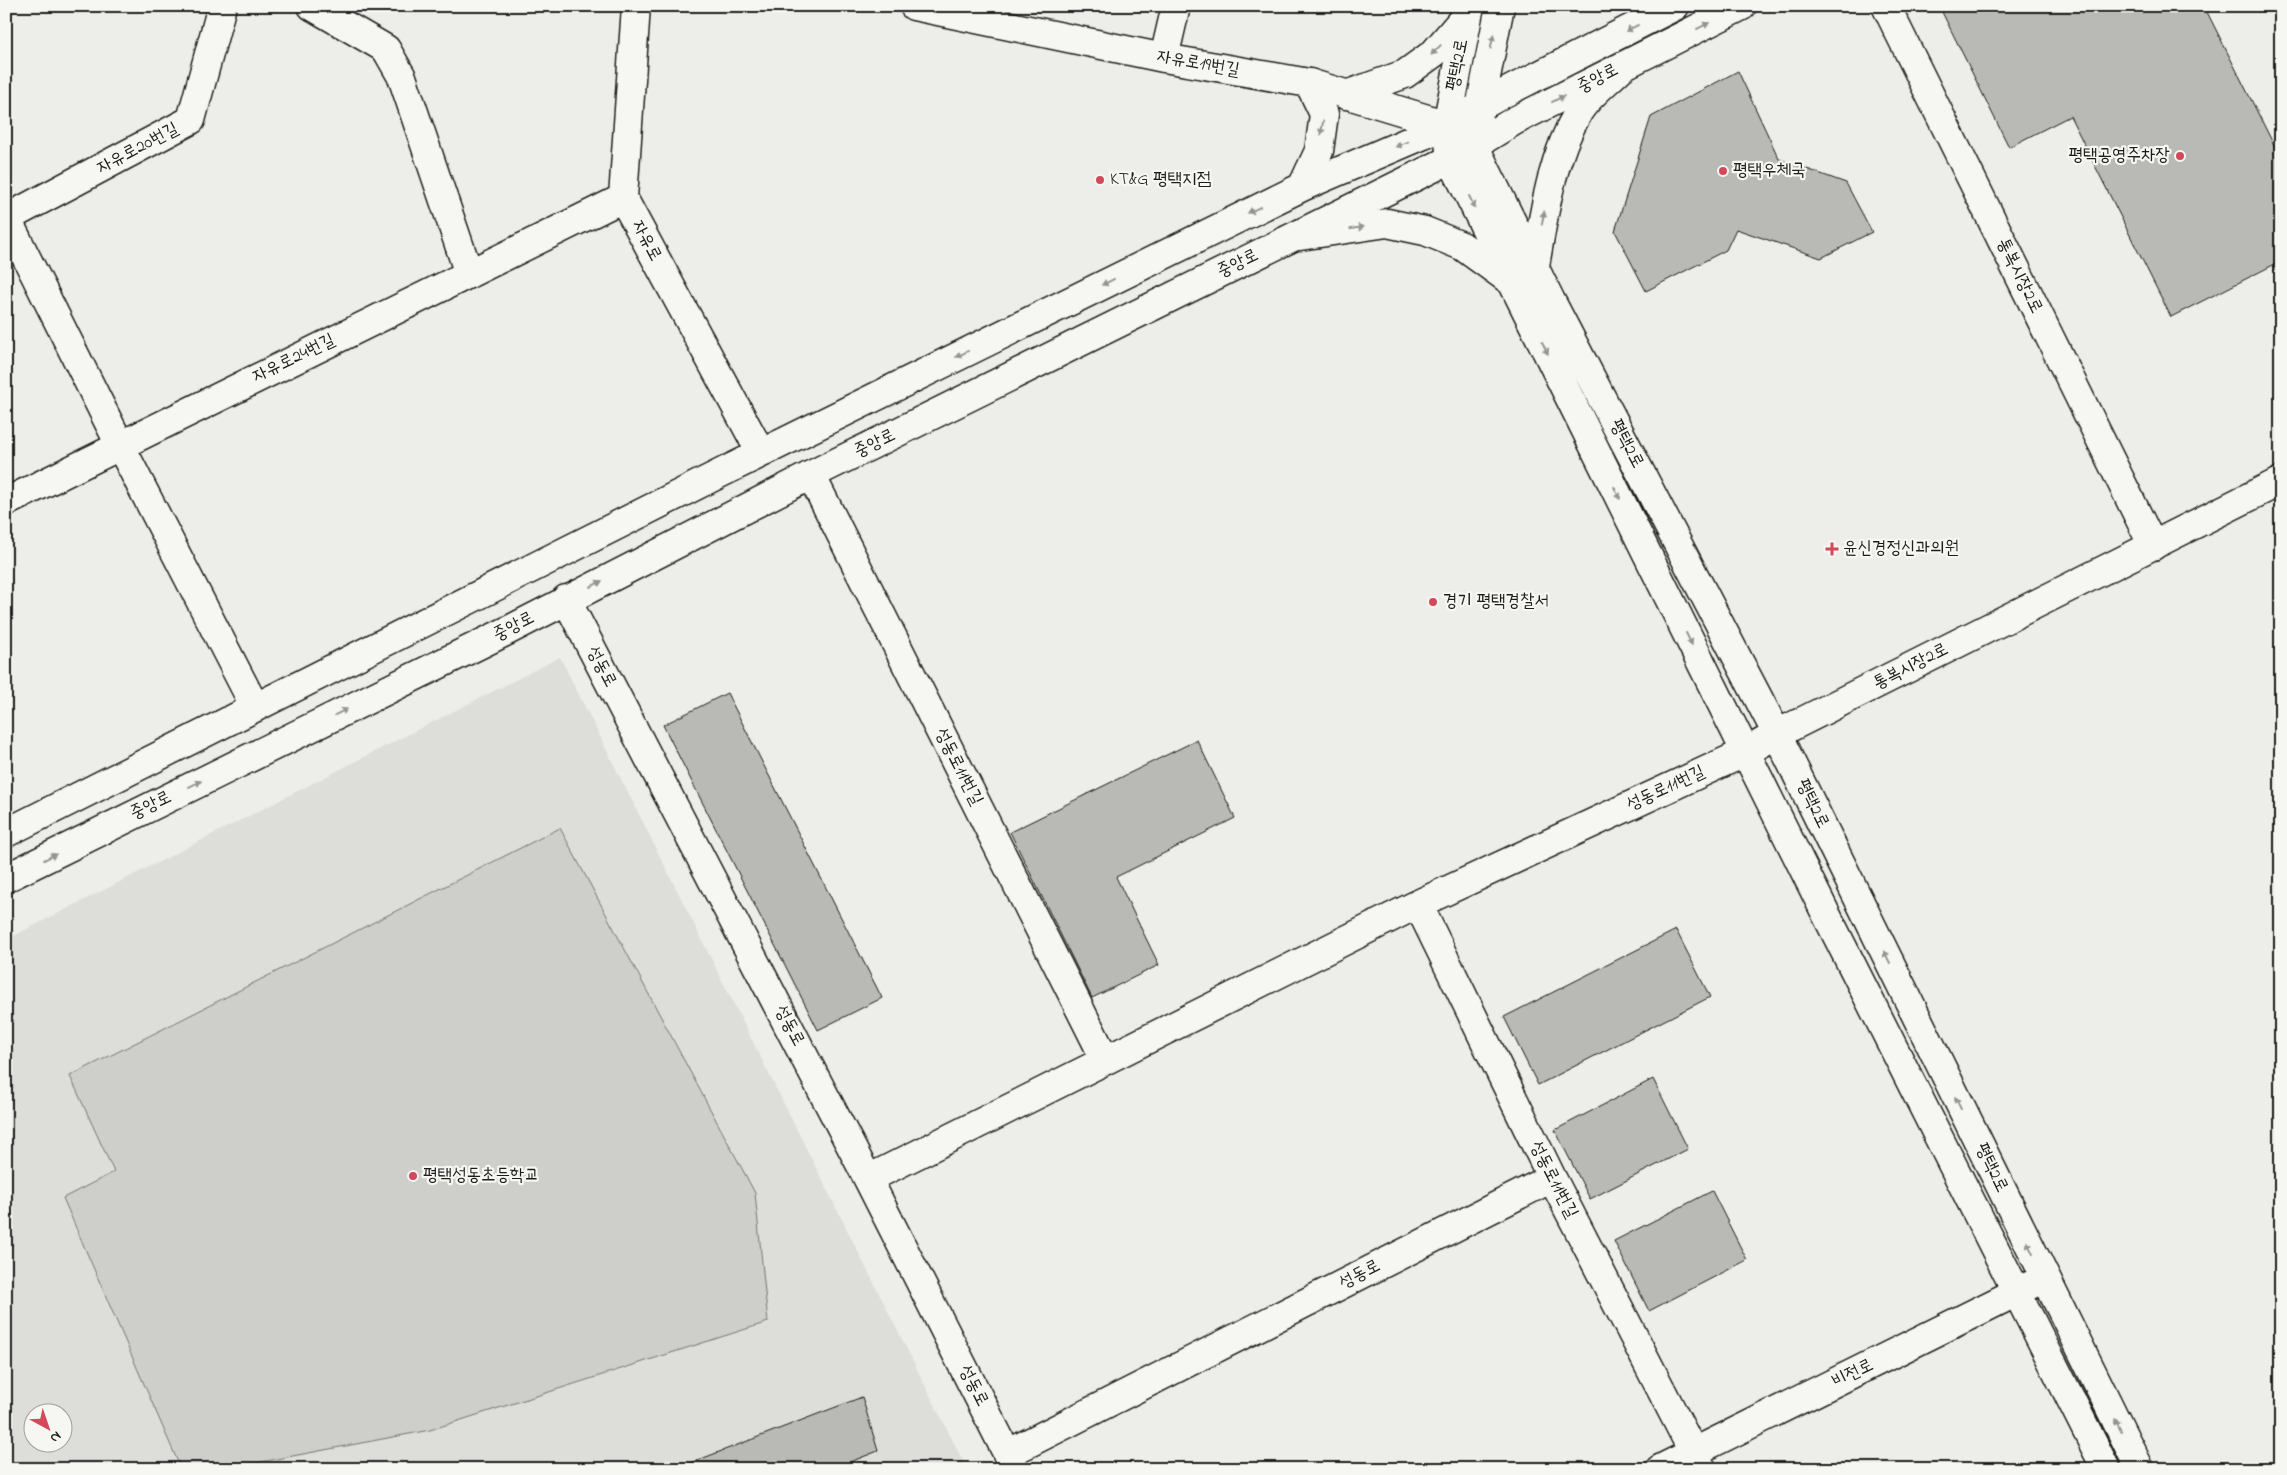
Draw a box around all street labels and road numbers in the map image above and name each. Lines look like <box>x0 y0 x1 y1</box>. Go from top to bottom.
street label: 평택2로 <box>1440 37 1476 93</box>
street label: 자유로19번길 <box>1155 44 1242 84</box>
street label: 중앙로 <box>1573 58 1623 100</box>
street label: 자유로20번길 <box>93 116 184 181</box>
street label: 자유로 <box>624 216 668 266</box>
street label: 통복시장2로 <box>1989 234 2049 318</box>
street label: 중앙로 <box>1213 243 1263 285</box>
street label: 자유로24번길 <box>248 328 340 390</box>
street label: 평택2로 <box>1602 415 1650 473</box>
street label: 중앙로 <box>850 423 900 465</box>
street label: 중앙로 <box>489 606 539 648</box>
street label: 통복시장2로 <box>1869 637 1953 697</box>
street label: 성동로 <box>579 642 623 692</box>
street label: 성동로11번길 <box>927 724 989 811</box>
street label: 성동로11번길 <box>1622 759 1710 819</box>
street label: 평택2로 <box>1789 775 1835 833</box>
street label: 중앙로 <box>126 785 176 827</box>
street label: 성동로 <box>767 1001 811 1051</box>
street label: 성동로11번길 <box>1522 1137 1584 1224</box>
street label: 평택2로 <box>1968 1139 2014 1197</box>
street label: 성동로 <box>1335 1254 1385 1296</box>
street label: 비전로 <box>1828 1353 1878 1395</box>
street label: 성동로 <box>952 1361 994 1411</box>

